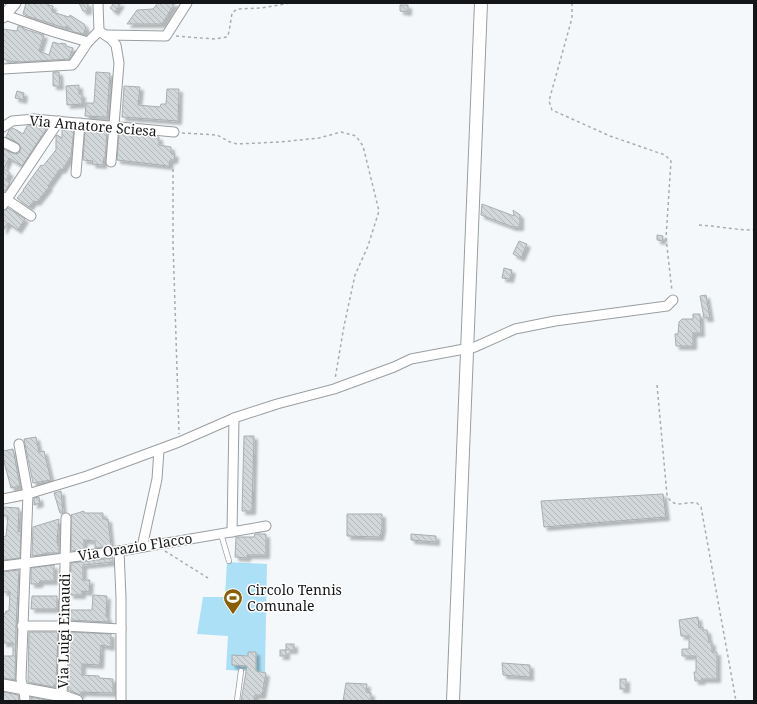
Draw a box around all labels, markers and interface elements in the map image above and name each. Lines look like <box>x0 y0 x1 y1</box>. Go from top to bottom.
street label: Via Amatore Sciesa <box>29 110 158 141</box>
street label: Via Orazio Flacco <box>76 528 194 565</box>
street label: Via Luigi Einaudi <box>53 573 74 689</box>
place label: Circolo Tennis Comunale <box>247 580 342 615</box>
sports icon: Circolo Tennis Comunale <box>222 587 244 615</box>

